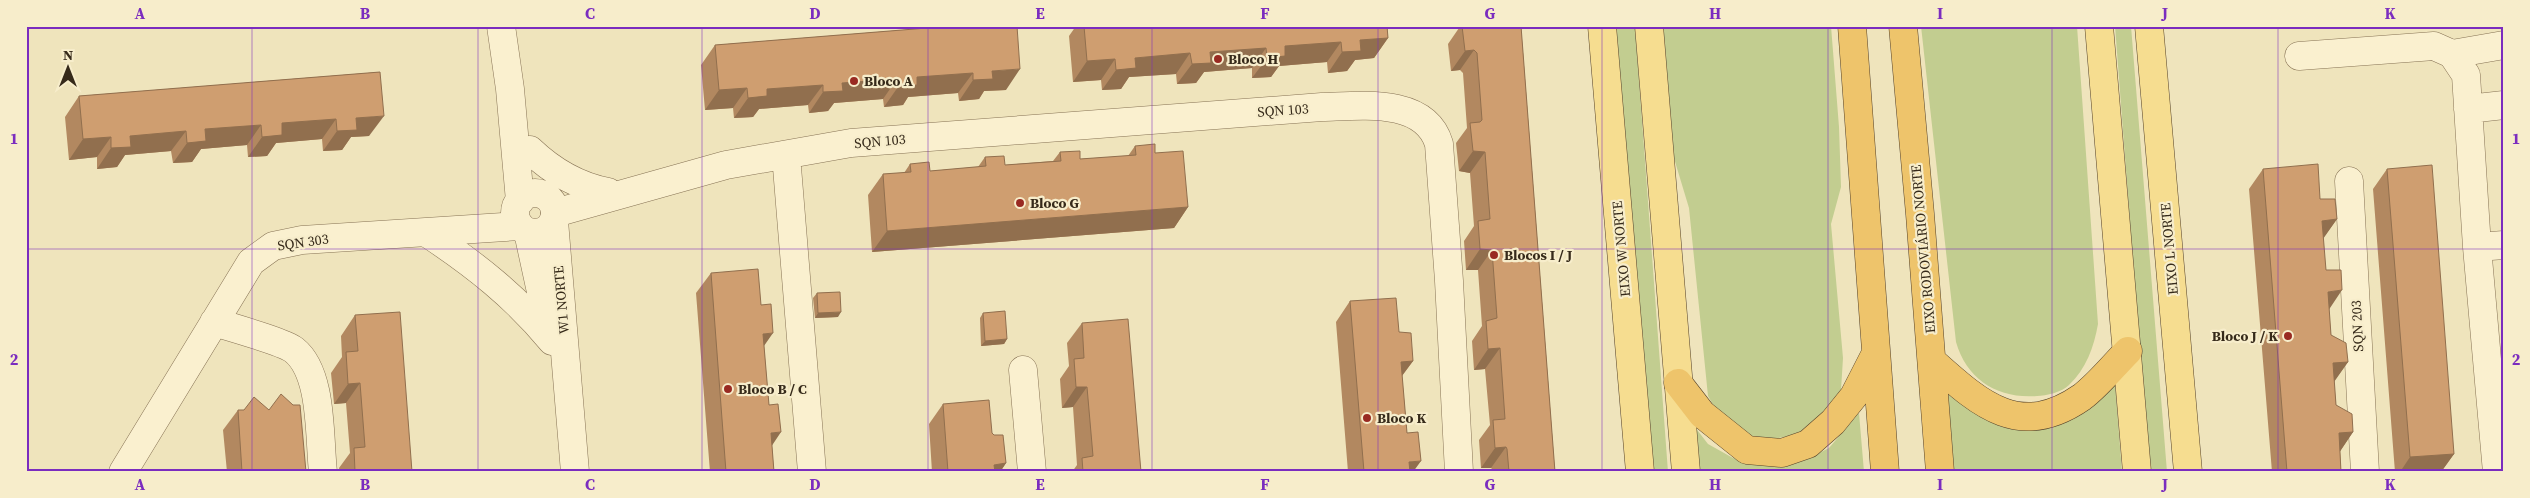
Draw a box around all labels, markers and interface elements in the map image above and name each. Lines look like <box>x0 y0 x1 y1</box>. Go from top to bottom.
text: A <box>135 2 146 24</box>
text: B <box>360 2 371 24</box>
text: C <box>585 2 595 24</box>
text: D <box>809 2 821 24</box>
text: E <box>1035 2 1045 24</box>
text: F <box>1260 2 1270 24</box>
text: G <box>1485 2 1496 24</box>
text: H <box>1709 2 1721 24</box>
text: I <box>1937 2 1943 24</box>
text: J <box>2161 2 2168 24</box>
text: K <box>2384 2 2396 24</box>
north arrow <box>42 42 92 92</box>
text: N <box>63 45 73 65</box>
place label: Bloco H <box>1228 49 1278 69</box>
marker: Bloco H <box>1212 53 1224 65</box>
place label: Bloco A <box>864 71 913 91</box>
marker: Bloco A <box>848 75 860 87</box>
street label: SQN 103 <box>1257 98 1309 122</box>
text: 1 <box>10 127 18 149</box>
text: 1 <box>2512 127 2520 149</box>
street label: SQN 103 <box>854 129 906 153</box>
street label: EIXO RODOVIÁRIO NORTE <box>1906 164 1940 334</box>
place label: Bloco G <box>1030 193 1079 213</box>
marker: Bloco G <box>1014 197 1026 209</box>
street label: EIXO W NORTE <box>1607 200 1635 298</box>
street label: EIXO L NORTE <box>2155 202 2183 296</box>
street label: SQN 303 <box>276 229 330 255</box>
place label: Blocos I / J <box>1504 245 1573 265</box>
marker: Blocos I / J <box>1488 249 1500 261</box>
street label: W1 NORTE <box>548 265 574 335</box>
street label: SQN 203 <box>2346 300 2368 352</box>
place label: Bloco J / K <box>2212 326 2278 346</box>
marker: Bloco J / K <box>2282 330 2294 342</box>
text: 2 <box>10 348 19 370</box>
text: 2 <box>2512 348 2521 370</box>
place label: Bloco B / C <box>738 379 807 399</box>
marker: Bloco B / C <box>722 383 734 395</box>
place label: Bloco K <box>1377 408 1426 428</box>
marker: Bloco K <box>1361 412 1373 424</box>
text: A <box>135 473 146 495</box>
text: B <box>360 473 371 495</box>
text: C <box>585 473 595 495</box>
text: D <box>809 473 821 495</box>
text: E <box>1035 473 1045 495</box>
text: F <box>1260 473 1270 495</box>
text: G <box>1485 473 1496 495</box>
text: H <box>1709 473 1721 495</box>
text: I <box>1937 473 1943 495</box>
text: J <box>2161 473 2168 495</box>
text: K <box>2384 473 2396 495</box>

